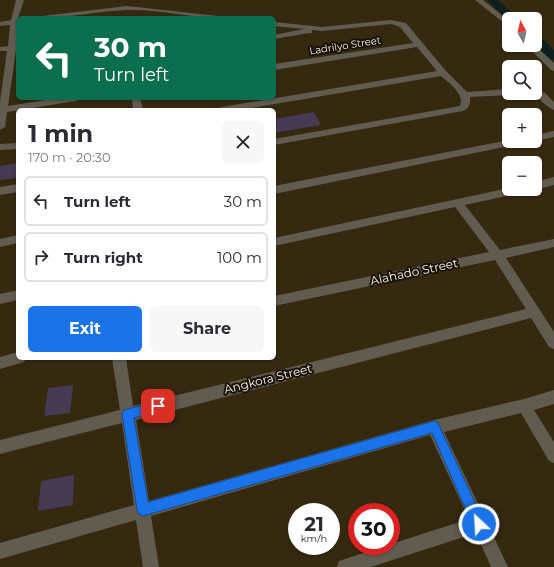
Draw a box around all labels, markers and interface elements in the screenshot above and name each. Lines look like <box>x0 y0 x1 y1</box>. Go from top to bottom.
north arrow <box>502 12 542 52</box>
map controls <box>502 12 542 196</box>
text: 30 m <box>94 30 167 64</box>
icon: left <box>28 32 80 84</box>
street label: Ladrilyo Street <box>308 33 382 58</box>
button: search <box>502 60 542 100</box>
text: Turn left <box>94 64 169 86</box>
button: + <box>502 108 542 148</box>
text: 1 min <box>28 119 93 148</box>
button: close <box>222 121 264 163</box>
text: 170 m · 20:30 <box>28 149 111 165</box>
button: − <box>502 156 542 196</box>
icon: left <box>30 190 52 212</box>
text: Turn left <box>64 192 131 211</box>
text: 30 m <box>224 192 262 211</box>
icon: right <box>30 246 52 268</box>
text: Turn right <box>64 248 143 267</box>
text: 100 m <box>217 248 262 267</box>
street label: Alahado Street <box>369 255 459 288</box>
button: Exit <box>28 306 142 352</box>
button: Share <box>150 306 264 352</box>
street label: Angkora Street <box>222 360 314 397</box>
pin <box>141 389 175 423</box>
icon: arrive <box>147 395 169 417</box>
speed limit sign: 30 <box>348 503 400 555</box>
position arrow <box>458 503 500 545</box>
text: 21 <box>304 512 324 536</box>
text: km/h <box>301 532 327 545</box>

